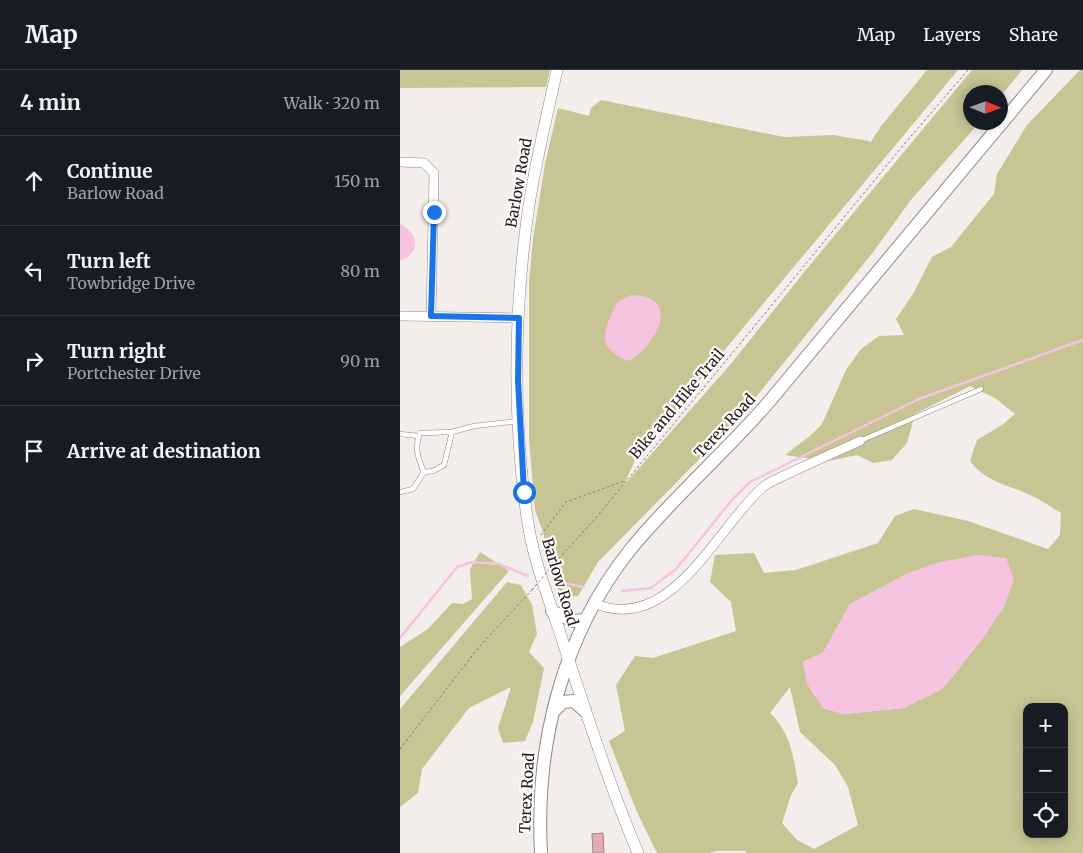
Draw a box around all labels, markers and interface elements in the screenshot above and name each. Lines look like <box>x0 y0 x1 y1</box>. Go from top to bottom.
text: Map <box>25 19 78 50</box>
text: Map <box>857 23 895 46</box>
text: Layers <box>923 23 981 46</box>
text: Share <box>1009 23 1058 46</box>
north arrow <box>963 85 1008 130</box>
text: 4 min <box>20 89 81 116</box>
text: Walk · 320 m <box>284 93 380 113</box>
street label: Barlow Road <box>501 137 536 229</box>
text: Continue <box>67 159 153 183</box>
icon: ahead <box>20 167 48 195</box>
text: 150 m <box>334 171 380 191</box>
text: Barlow Road <box>67 183 164 203</box>
route end <box>423 201 446 224</box>
text: Turn left <box>67 249 151 273</box>
icon: left <box>20 257 48 285</box>
text: 80 m <box>341 261 380 281</box>
text: Towbridge Drive <box>67 273 195 293</box>
text: Turn right <box>67 339 166 363</box>
street label: Bike and Hike Trail <box>625 345 728 463</box>
icon: right <box>20 347 48 375</box>
text: 90 m <box>340 351 380 371</box>
text: Portchester Drive <box>67 363 201 383</box>
street label: Terex Road <box>690 390 759 462</box>
icon: arrive <box>20 437 48 465</box>
text: Arrive at destination <box>67 439 261 463</box>
route start <box>513 481 536 504</box>
street label: Barlow Road <box>538 536 583 628</box>
map controls <box>1023 703 1068 838</box>
button: + <box>1023 703 1068 748</box>
button: − <box>1023 748 1068 793</box>
street label: Terex Road <box>515 752 538 834</box>
button: locate <box>1023 793 1068 838</box>

